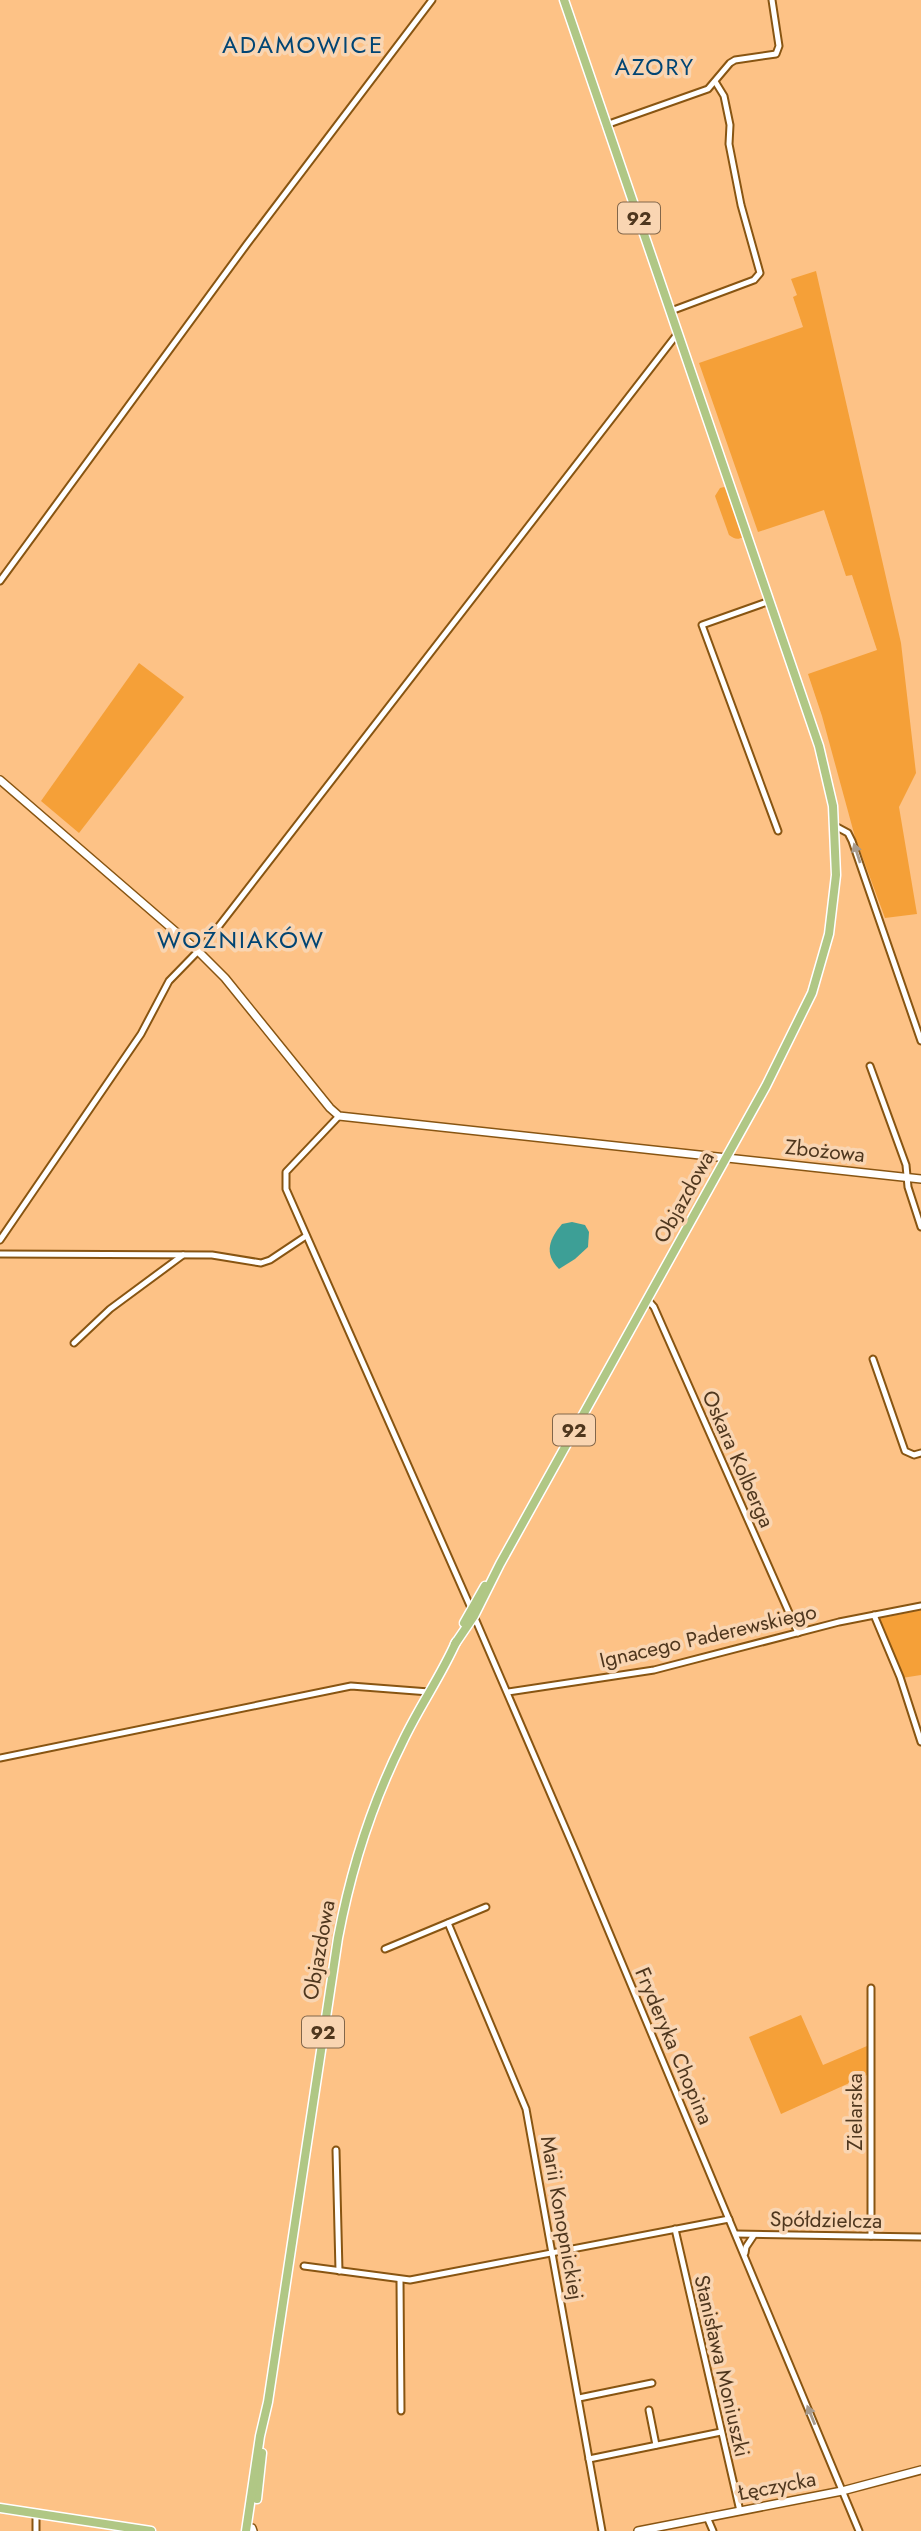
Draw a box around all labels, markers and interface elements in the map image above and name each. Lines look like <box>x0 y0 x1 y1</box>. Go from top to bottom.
district label: ADAMOWICE <box>222 27 384 62</box>
district label: AZORY <box>615 50 695 84</box>
road number: 92 <box>618 202 660 233</box>
one-way arrow <box>851 843 862 864</box>
district label: WOŹNIAKÓW <box>157 922 325 957</box>
street label: Zbożowa <box>784 1132 866 1170</box>
street label: Objazdowa <box>646 1146 722 1248</box>
street label: Oskara Kolberga <box>694 1386 782 1532</box>
road number: 92 <box>553 1414 595 1446</box>
street label: Ignacego Paderewskiego <box>597 1596 819 1676</box>
street label: Objazdowa <box>295 1898 343 2002</box>
street label: Fryderyka Chopina <box>627 1963 721 2129</box>
road number: 92 <box>302 2016 344 2048</box>
street label: Zielarska <box>840 2073 870 2151</box>
street label: Marii Konopnickiej <box>533 2134 591 2302</box>
street label: Spółdzielcza <box>770 2204 882 2236</box>
street label: Stanisława Moniuszki <box>686 2272 758 2460</box>
one-way arrow <box>806 2404 817 2425</box>
street label: Łęczycka <box>735 2464 818 2508</box>

